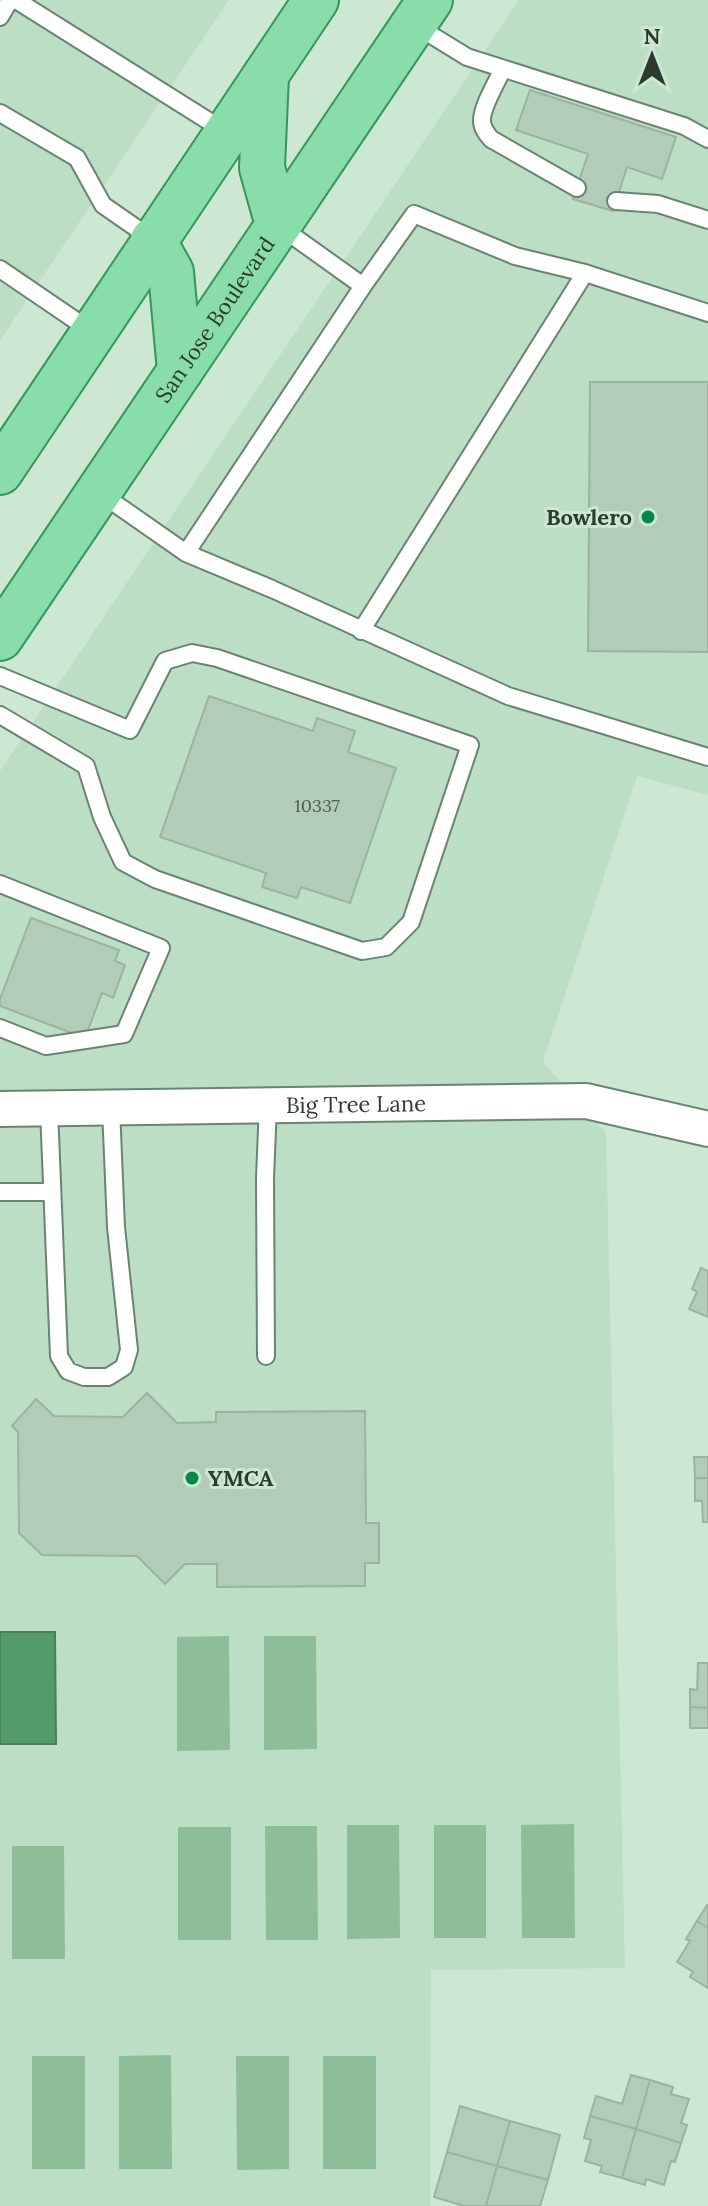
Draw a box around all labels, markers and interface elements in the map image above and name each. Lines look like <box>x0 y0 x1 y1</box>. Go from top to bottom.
north arrow <box>612 16 692 96</box>
text: N <box>643 22 661 50</box>
street label: San Jose Boulevard <box>149 231 280 408</box>
place label: Bowlero <box>546 503 632 531</box>
marker: Bowlero <box>639 508 657 526</box>
house number: 10337 <box>294 794 340 817</box>
street label: Big Tree Lane <box>286 1089 426 1119</box>
place label: YMCA <box>208 1464 274 1492</box>
marker: YMCA <box>183 1469 201 1487</box>

